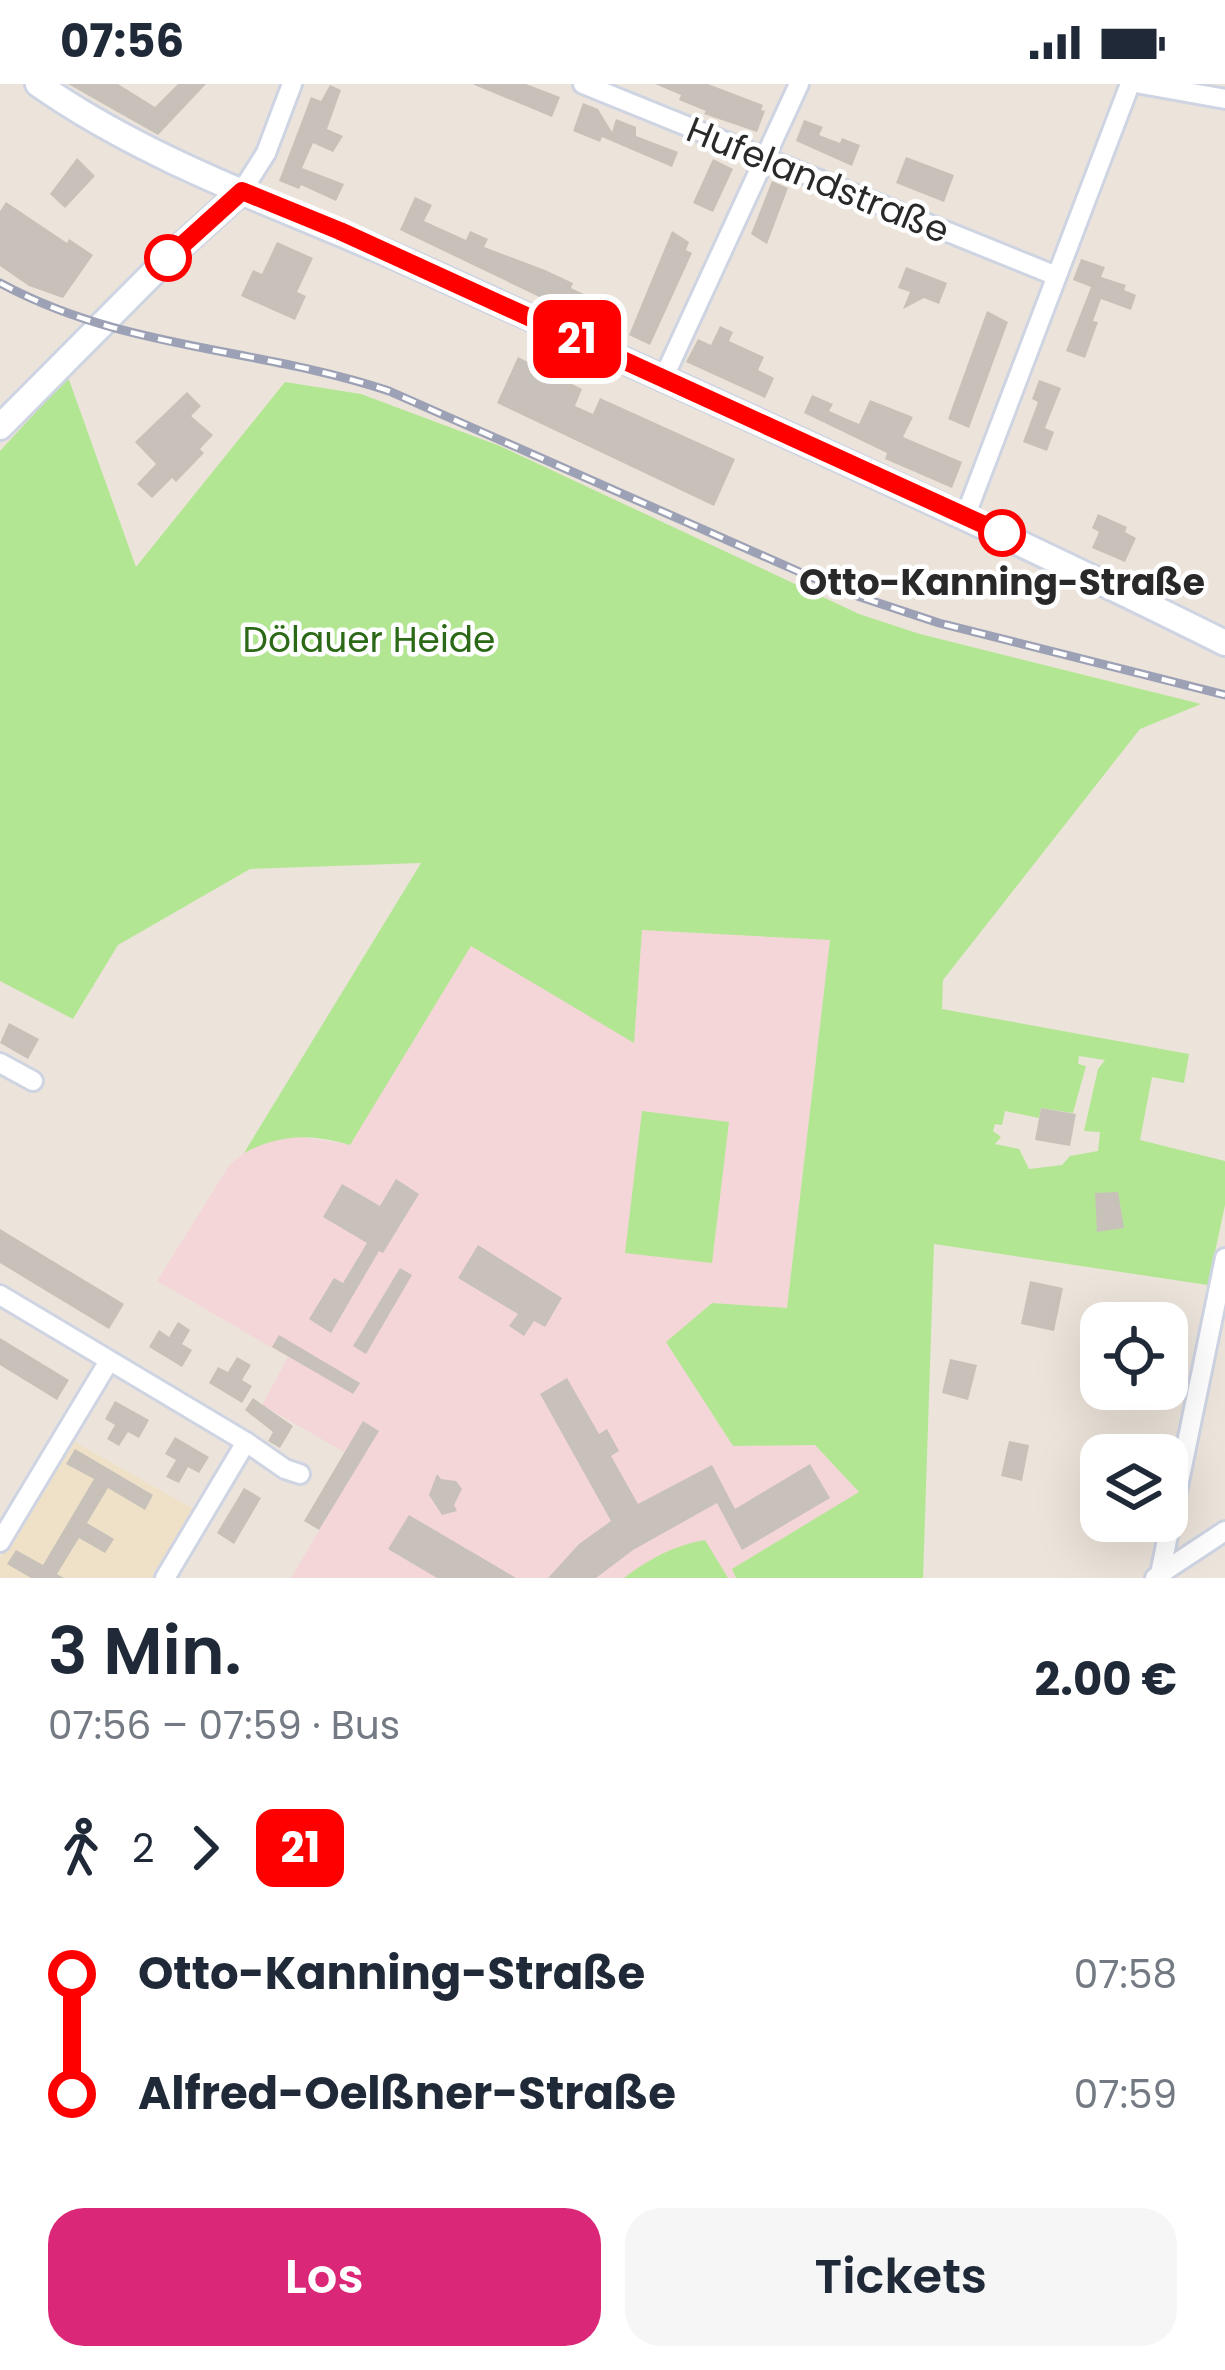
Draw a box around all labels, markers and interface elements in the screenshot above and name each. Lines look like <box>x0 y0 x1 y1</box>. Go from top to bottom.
text: 07:56 <box>60 10 184 73</box>
street label: Hufelandstraße <box>679 104 957 256</box>
unlabelled marker <box>146 236 190 280</box>
line badge: 21 <box>523 300 631 378</box>
text: 21 <box>557 309 597 368</box>
marker: Otto-Kanning-Straße <box>980 511 1024 555</box>
place label: Otto-Kanning-Straße <box>799 557 1205 608</box>
park label: Dölauer Heide <box>243 614 495 665</box>
map controls <box>1080 1302 1188 1542</box>
button: locate <box>1080 1302 1188 1410</box>
button: layers <box>1080 1434 1188 1542</box>
text: 3 Min. <box>48 1605 242 1697</box>
text: 2.00 € <box>1035 1648 1177 1711</box>
text: 07:56 – 07:59 · Bus <box>48 1698 400 1753</box>
icon: walk <box>48 1815 114 1881</box>
icon: forward <box>172 1815 238 1881</box>
text: 21 <box>280 1818 320 1877</box>
text: 2 <box>132 1821 154 1876</box>
text: Otto-Kanning-Straße <box>138 1942 645 2005</box>
text: 07:58 <box>1074 1947 1177 2002</box>
text: Alfred-Oelßner-Straße <box>138 2062 676 2125</box>
text: 07:59 <box>1074 2067 1177 2122</box>
button: Los <box>48 2208 601 2346</box>
button: Tickets <box>625 2208 1177 2346</box>

